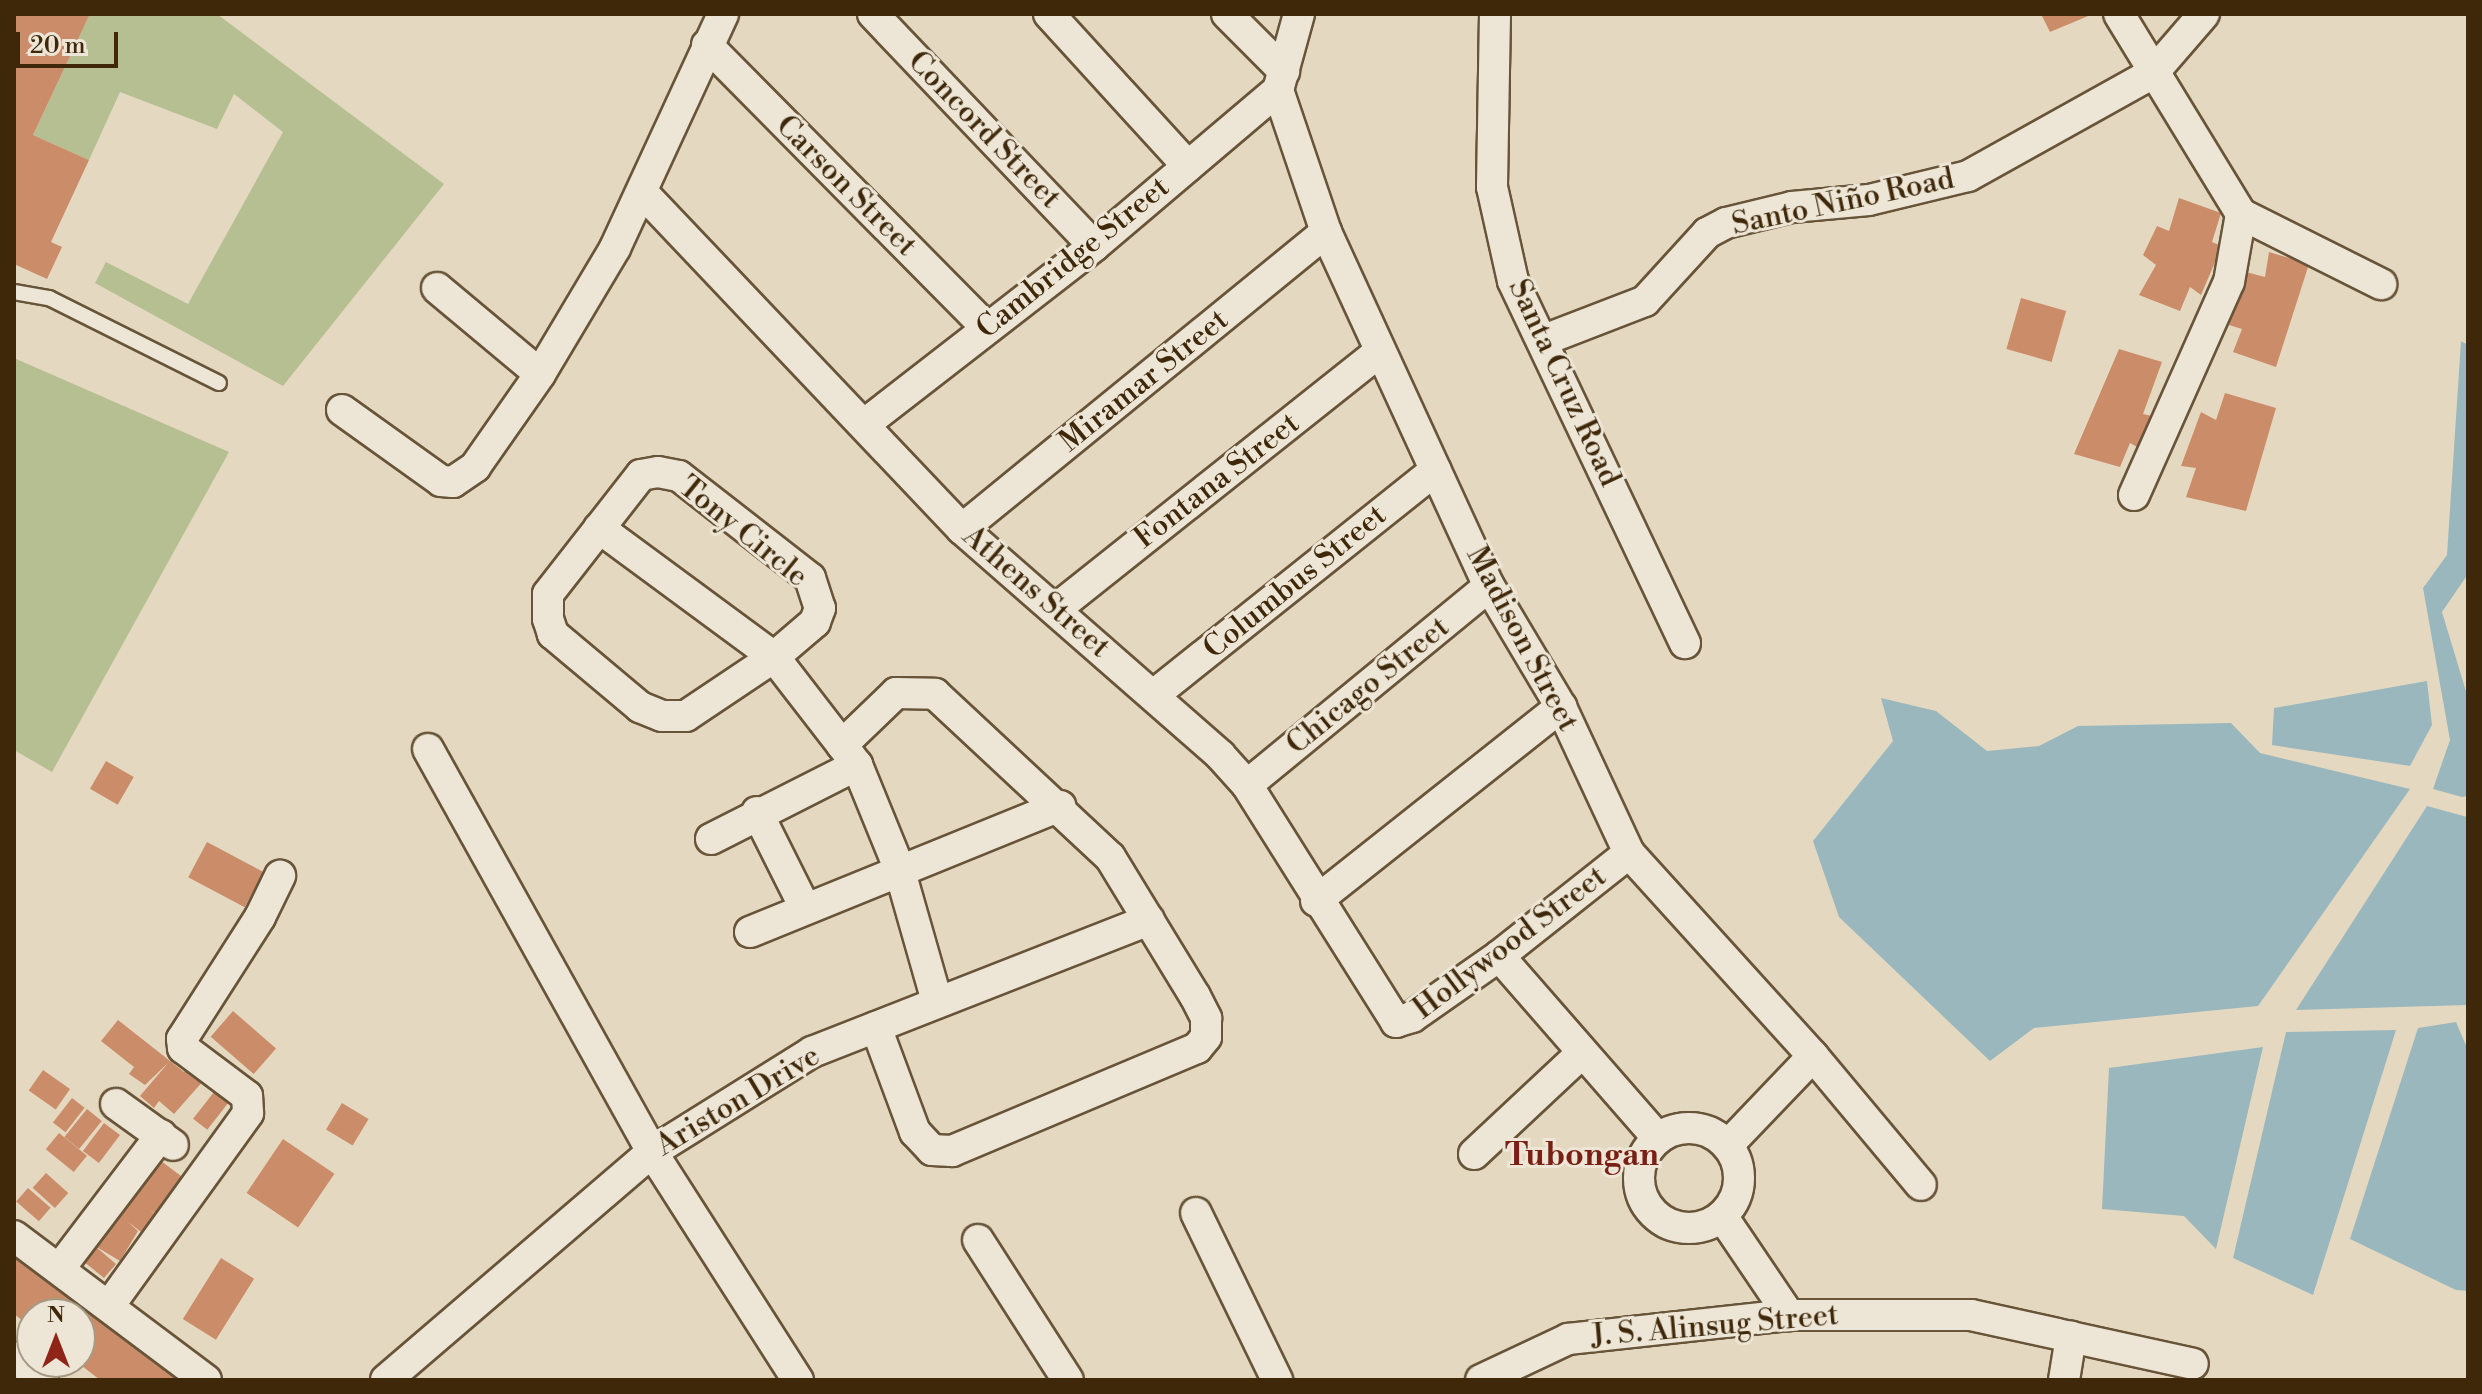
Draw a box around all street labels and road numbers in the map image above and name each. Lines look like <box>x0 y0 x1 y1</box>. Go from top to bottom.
street label: Concord Street <box>900 44 1068 216</box>
street label: Carson Street <box>768 108 924 264</box>
street label: Santo Niño Road <box>1729 161 1957 243</box>
street label: Cambridge Street <box>969 169 1177 347</box>
street label: Santa Cruz Road <box>1500 274 1628 492</box>
street label: Miramar Street <box>1052 302 1236 460</box>
street label: Fontana Street <box>1127 405 1307 557</box>
street label: Tony Circle <box>671 469 815 595</box>
street label: Columbus Street <box>1196 497 1394 667</box>
street label: Athens Street <box>955 518 1117 666</box>
street label: Madison Street <box>1458 540 1586 738</box>
street label: Chicago Street <box>1279 609 1457 763</box>
street label: Hollywood Street <box>1406 859 1614 1027</box>
street label: Ariston Drive <box>649 1038 827 1164</box>
street label: J. S. Alinsug Street <box>1590 1297 1840 1355</box>

